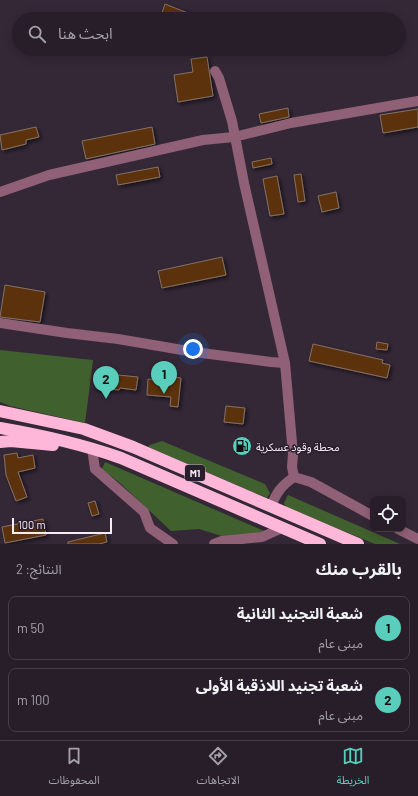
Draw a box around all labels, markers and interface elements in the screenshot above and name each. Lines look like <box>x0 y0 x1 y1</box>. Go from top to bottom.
search box <box>12 12 406 56</box>
icon: search <box>26 23 48 45</box>
text: ابحث هنا <box>58 24 113 42</box>
your location <box>183 339 203 359</box>
pin: 1 <box>151 361 177 394</box>
pin: 2 <box>93 366 119 399</box>
fuel station icon: محطة وقود عسكرية <box>231 435 253 457</box>
place label: محطة وقود عسكرية <box>256 440 340 454</box>
road number: M1 <box>185 465 205 481</box>
map controls <box>370 496 406 532</box>
button: locate <box>370 496 406 532</box>
scale bar <box>12 516 112 535</box>
text: 100 m <box>18 518 46 531</box>
text: بالقرب منك <box>316 558 402 578</box>
text: النتائج: 2 <box>16 561 61 577</box>
text: شعبة التجنيد الثانية <box>237 604 363 622</box>
text: 50 m <box>17 620 44 636</box>
text: 1 <box>386 620 390 636</box>
text: مبنى عام <box>318 635 363 651</box>
text: شعبة تجنيد اللاذقية الأولى <box>196 676 363 694</box>
text: 100 m <box>17 692 50 708</box>
text: 2 <box>384 692 392 708</box>
text: مبنى عام <box>318 707 363 723</box>
tab: المحفوظات <box>49 745 100 792</box>
tab: الاتجاهات <box>197 745 240 792</box>
tab: الخريطة <box>337 745 370 792</box>

